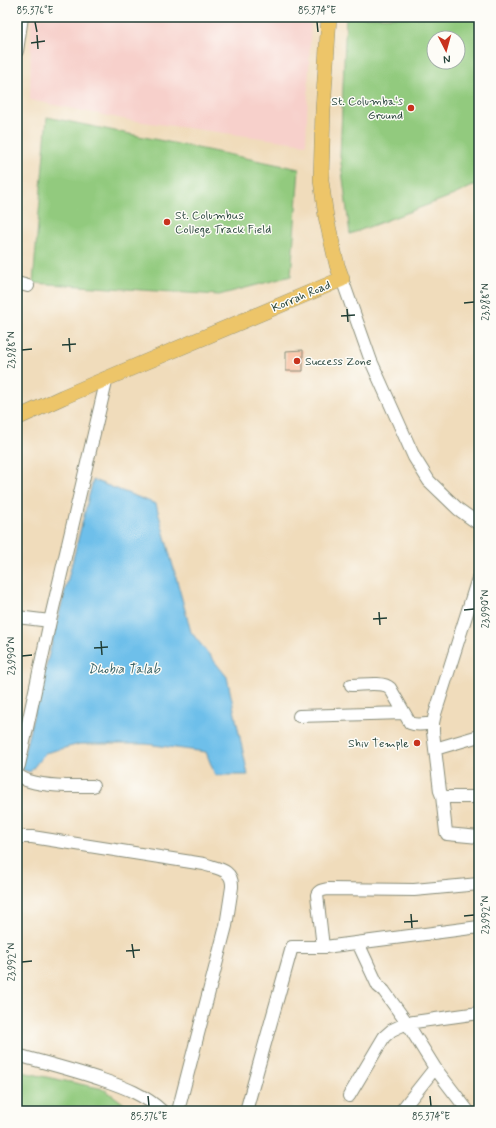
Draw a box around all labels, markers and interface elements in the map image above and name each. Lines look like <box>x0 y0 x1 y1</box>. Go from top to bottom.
text: 85.376°E <box>17 4 54 18</box>
text: 85.374°E <box>298 4 336 18</box>
north arrow <box>426 30 466 70</box>
text: N <box>443 52 451 66</box>
place label: St. Columba's Ground <box>331 94 404 124</box>
marker: St. Columba's Ground <box>406 103 416 113</box>
place label: St. Columbus College Track Field <box>175 208 271 238</box>
marker: St. Columbus College Track Field <box>162 217 172 227</box>
street label: Korrah Road <box>269 277 333 317</box>
text: 23.988°N <box>479 283 493 321</box>
text: 23.988°N <box>5 331 19 369</box>
place label: Success Zone <box>305 354 371 370</box>
marker: Success Zone <box>292 356 302 366</box>
text: 23.990°N <box>479 589 493 628</box>
text: 23.990°N <box>5 636 19 675</box>
water label: Dhobia Talab <box>88 661 161 678</box>
place label: Shiv Temple <box>348 736 409 752</box>
marker: Shiv Temple <box>412 738 422 748</box>
text: 23.992°N <box>479 895 493 934</box>
text: 23.992°N <box>5 942 19 981</box>
text: 85.376°E <box>131 1110 168 1124</box>
text: 85.374°E <box>412 1110 450 1124</box>

